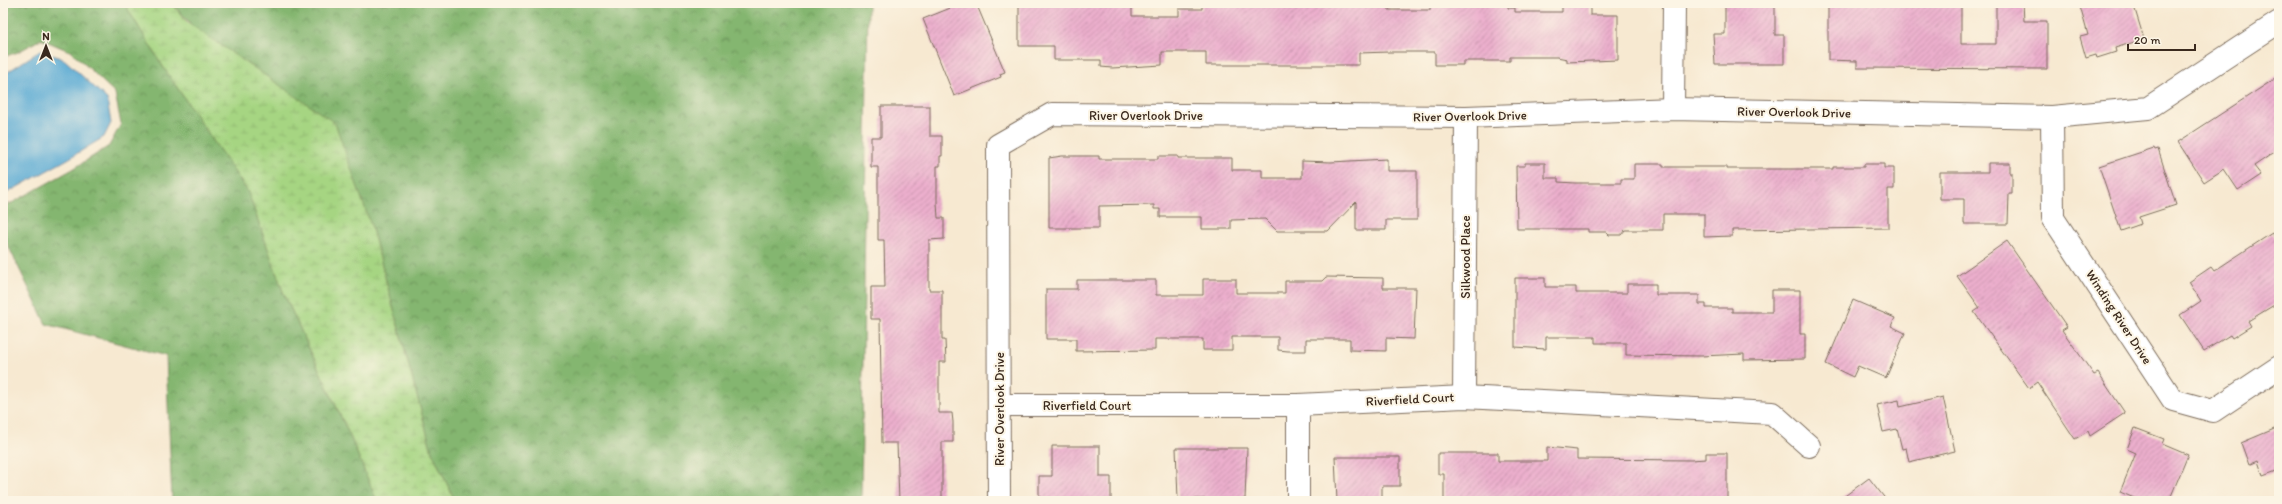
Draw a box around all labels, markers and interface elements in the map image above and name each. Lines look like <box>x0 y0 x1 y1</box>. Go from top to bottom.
north arrow <box>26 26 66 66</box>
scale bar <box>2128 26 2195 52</box>
text: N <box>42 30 50 43</box>
text: 20 m <box>2134 33 2161 47</box>
street label: River Overlook Drive <box>1737 104 1851 120</box>
street label: River Overlook Drive <box>1089 108 1203 123</box>
street label: River Overlook Drive <box>1413 108 1527 124</box>
street label: Silkwood Place <box>1458 215 1473 299</box>
street label: Winding River Drive <box>2083 267 2155 367</box>
street label: River Overlook Drive <box>992 352 1007 466</box>
street label: Riverfield Court <box>1365 389 1455 409</box>
street label: Riverfield Court <box>1043 398 1131 413</box>

